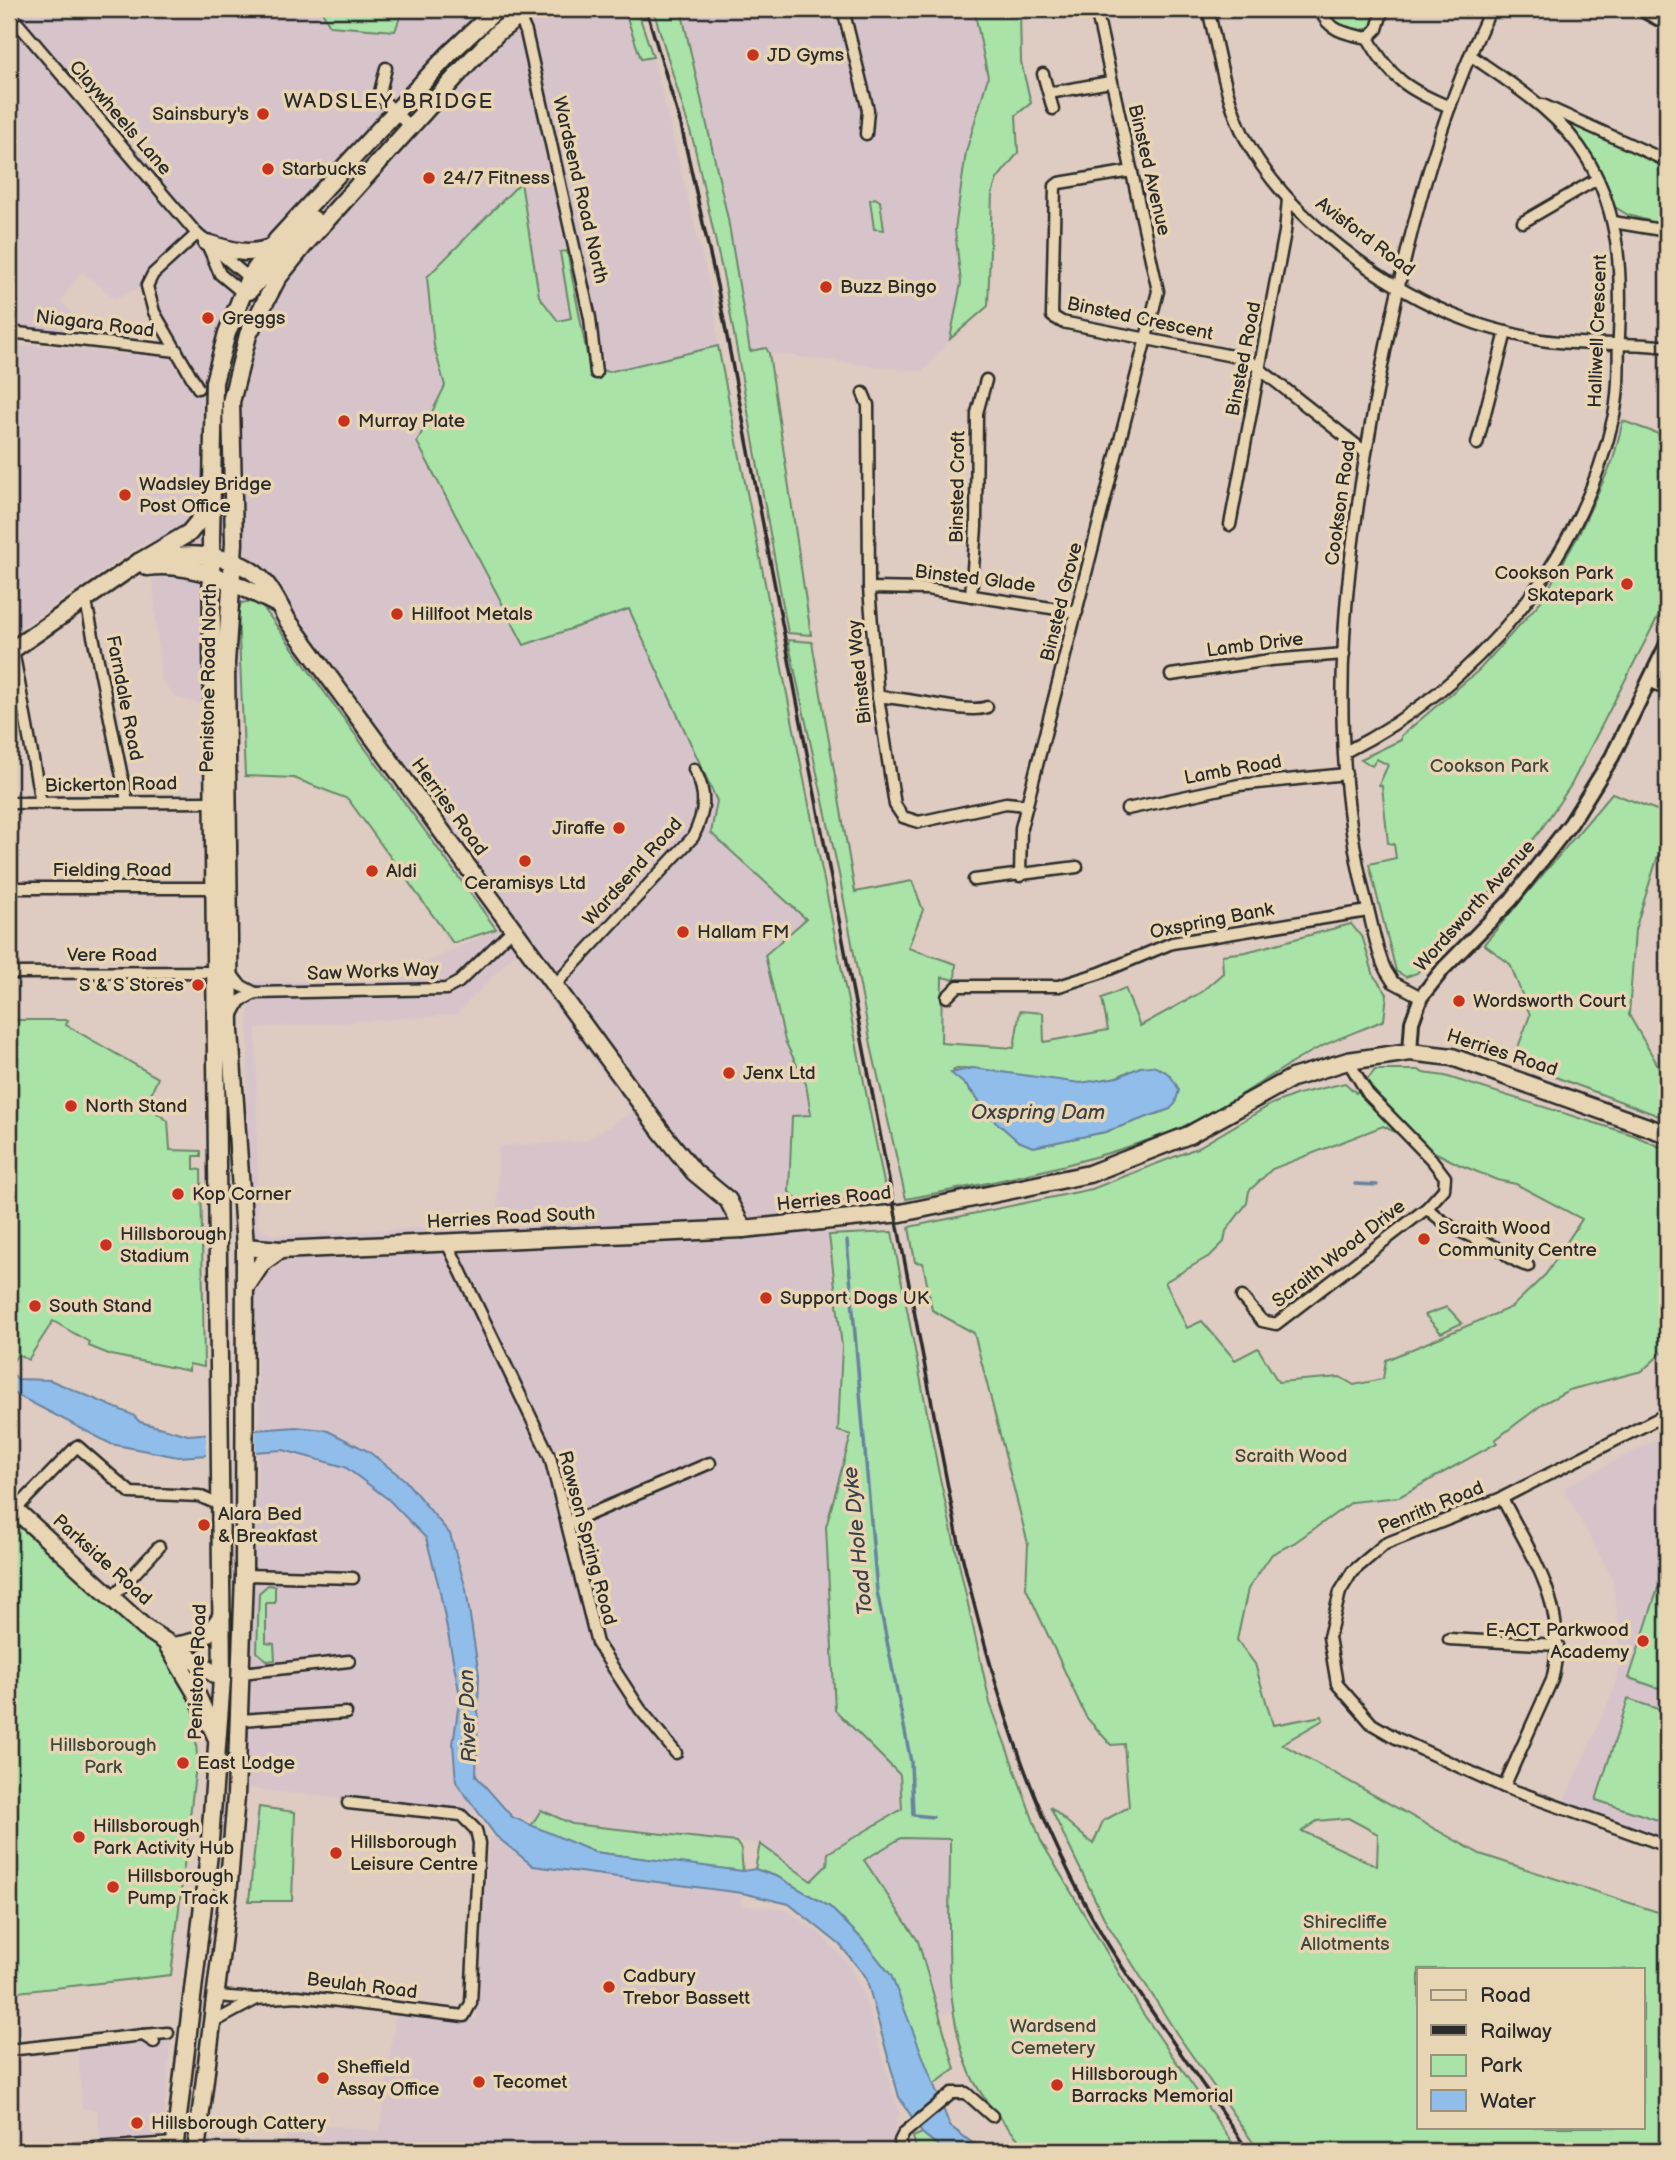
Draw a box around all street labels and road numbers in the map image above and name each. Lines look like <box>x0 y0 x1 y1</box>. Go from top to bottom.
street label: Claywheels Lane <box>64 56 176 180</box>
street label: Wardsend Road North <box>547 94 613 286</box>
street label: Binsted Avenue <box>1123 102 1175 238</box>
street label: Avisford Road <box>1311 192 1419 282</box>
street label: Halliwell Crescent <box>1584 254 1612 408</box>
street label: Binsted Crescent <box>1065 292 1215 346</box>
street label: Binsted Road <box>1222 300 1266 418</box>
street label: Niagara Road <box>34 305 156 343</box>
street label: Binsted Croft <box>946 430 970 543</box>
street label: Cookson Road <box>1321 439 1361 567</box>
street label: Binsted Grove <box>1036 540 1088 664</box>
street label: Binsted Glade <box>913 560 1037 598</box>
street label: Penistone Road North <box>196 583 222 773</box>
street label: Binsted Way <box>843 618 877 725</box>
street label: Lamb Drive <box>1205 628 1305 662</box>
street label: Farndale Road <box>101 633 147 763</box>
street label: Lamb Road <box>1182 750 1284 790</box>
street label: Herries Road <box>406 754 492 860</box>
street label: Bickerton Road <box>44 772 178 798</box>
street label: Wardsend Road <box>578 813 688 931</box>
street label: Wordsworth Avenue <box>1410 835 1540 977</box>
street label: Fielding Road <box>52 859 172 882</box>
street label: Oxspring Bank <box>1148 898 1277 944</box>
street label: Vere Road <box>67 944 157 967</box>
street label: Saw Works Way <box>307 958 440 986</box>
street label: Herries Road <box>1444 1024 1560 1082</box>
street label: Herries Road <box>776 1182 892 1216</box>
street label: Scraith Wood Drive <box>1268 1195 1410 1313</box>
street label: Herries Road South <box>426 1202 596 1234</box>
street label: Rawson Spring Road <box>553 1448 621 1628</box>
street label: Penrith Road <box>1375 1476 1487 1540</box>
street label: Parkside Road <box>48 1510 156 1610</box>
street label: Penistone Road <box>184 1604 212 1740</box>
street label: Beulah Road <box>305 1968 419 2004</box>

